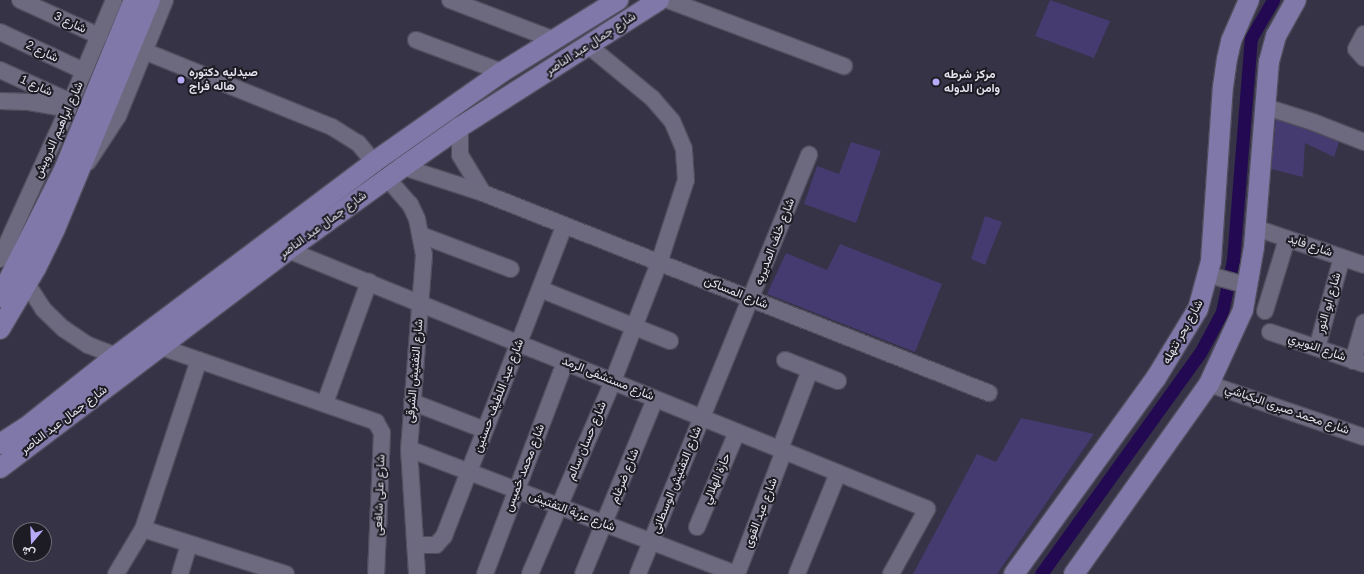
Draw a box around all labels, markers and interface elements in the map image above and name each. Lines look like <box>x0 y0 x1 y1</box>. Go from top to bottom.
street label: شارع 3 <box>51 9 89 37</box>
street label: شارع جمال عبد الناصر <box>543 9 639 79</box>
street label: شارع 2 <box>23 38 61 66</box>
place label: صيدليه دكتوره هاله فراج <box>189 66 258 94</box>
place label: مركز شرطه وامن الدوله <box>944 68 1000 96</box>
street label: شارع 1 <box>17 72 55 100</box>
marker: صيدليه دكتوره هاله فراج <box>176 75 186 85</box>
marker: مركز شرطه وامن الدوله <box>931 77 941 87</box>
street label: شارع ابراهيم الدرويش <box>31 79 87 181</box>
street label: شارع جمال عبد الناصر <box>276 188 370 262</box>
street label: شارع خلف المديريه <box>752 196 798 288</box>
street label: شارع فايد <box>1286 232 1334 260</box>
street label: شارع ابو النور <box>1314 271 1344 335</box>
street label: شارع المساكن <box>702 274 770 312</box>
street label: شارع بحر تنهله <box>1159 297 1207 367</box>
street label: شارع التفتيش الشرقى <box>403 318 427 424</box>
street label: شارع النويري <box>1286 331 1348 365</box>
street label: شارع عبد اللطيف حسنين <box>471 337 527 455</box>
street label: شارع مستشفى الرمد <box>560 354 656 404</box>
street label: شارع محمد صبرى البكباشي <box>1223 382 1351 438</box>
street label: شارع جمال عبد الناصر <box>18 383 110 457</box>
street label: شارع حسان سالم <box>564 400 610 482</box>
street label: شارع محمد خميس <box>502 422 548 514</box>
street label: شارع التفتيش الوسطانى <box>649 424 705 536</box>
street label: شارع ضرغام <box>608 447 642 505</box>
street label: حارة الهلالي <box>700 451 734 507</box>
street label: شارع على شافعى <box>371 454 389 536</box>
street label: شارع عبد القوى <box>741 476 781 550</box>
street label: شارع عزبة التفتيش <box>527 489 617 535</box>
north arrow <box>12 522 52 562</box>
text: ش <box>20 545 37 560</box>

